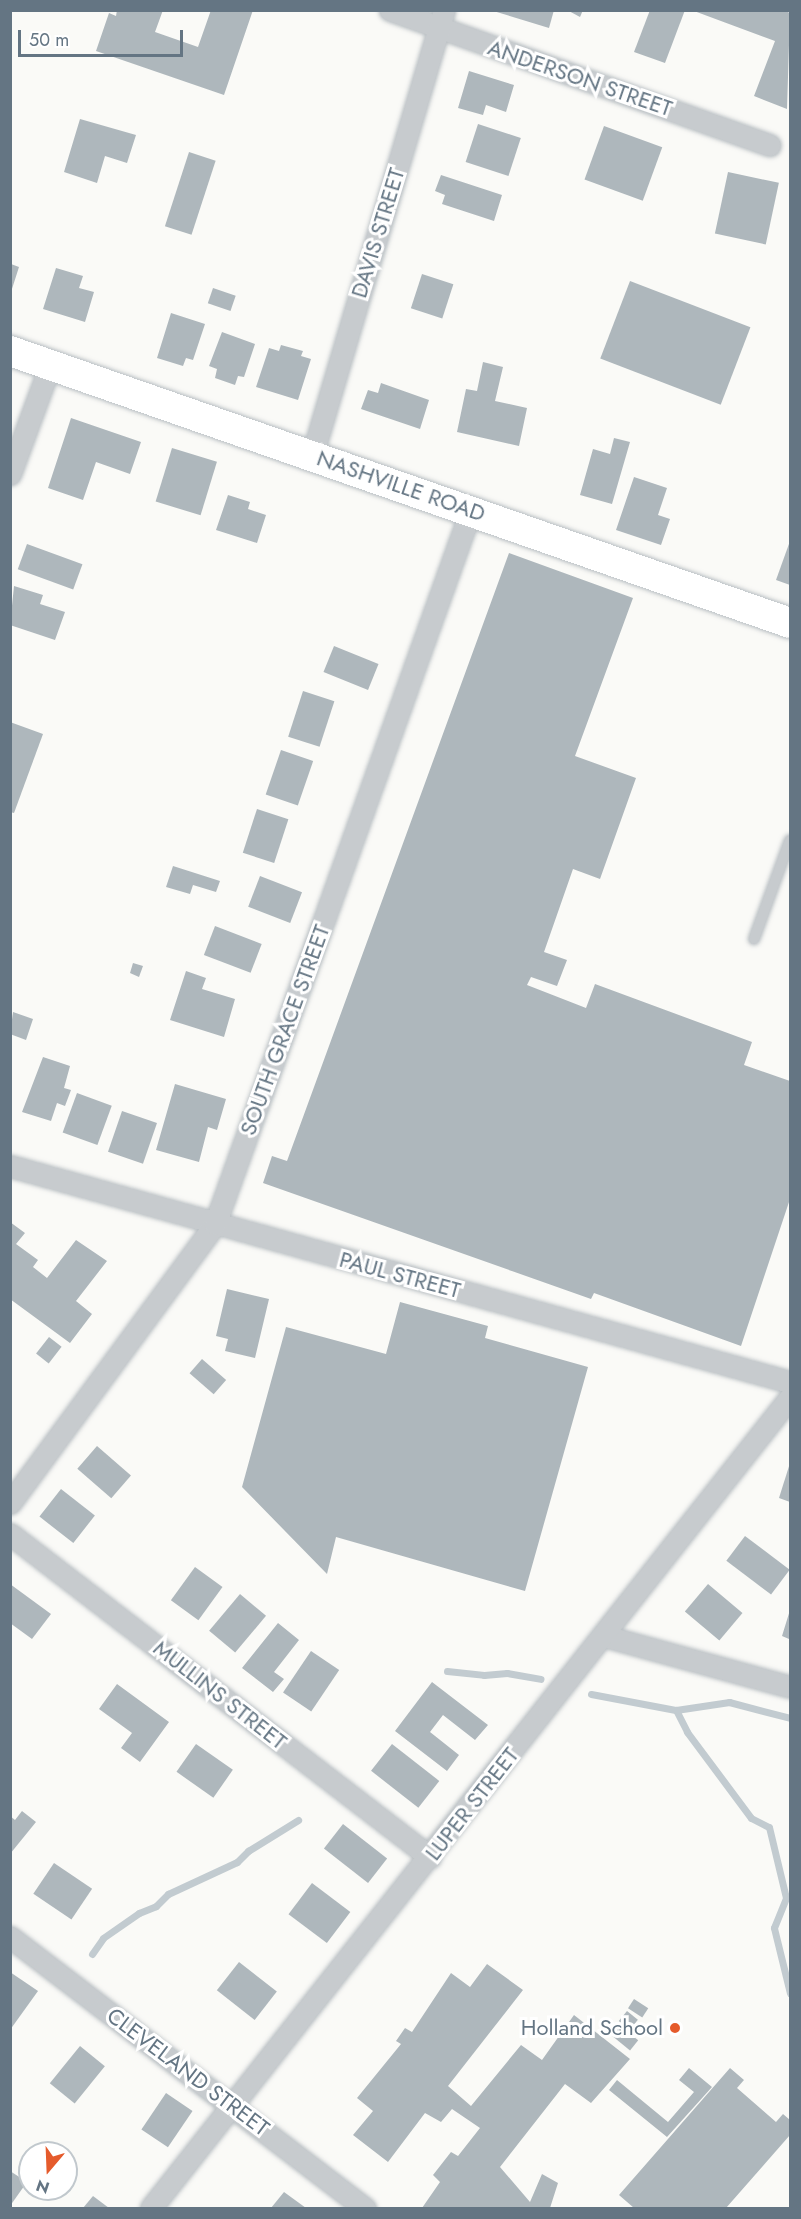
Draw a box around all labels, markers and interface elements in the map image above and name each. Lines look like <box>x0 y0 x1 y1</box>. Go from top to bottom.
scale bar <box>21 18 186 56</box>
text: 50 m <box>29 27 69 53</box>
street label: ANDERSON STREET <box>484 34 676 122</box>
street label: DAVIS STREET <box>346 165 410 301</box>
street label: NASHVILLE ROAD <box>313 445 489 527</box>
street label: SOUTH GRACE STREET <box>235 921 335 1139</box>
street label: PAUL STREET <box>337 1246 463 1304</box>
street label: MULLINS STREET <box>148 1635 292 1755</box>
street label: LUPER STREET <box>420 1742 524 1866</box>
street label: CLEVELAND STREET <box>102 2002 274 2142</box>
place label: Holland School <box>521 2015 663 2041</box>
marker: Holland School <box>668 2021 682 2035</box>
north arrow <box>18 2141 78 2201</box>
text: N <box>33 2174 52 2200</box>

